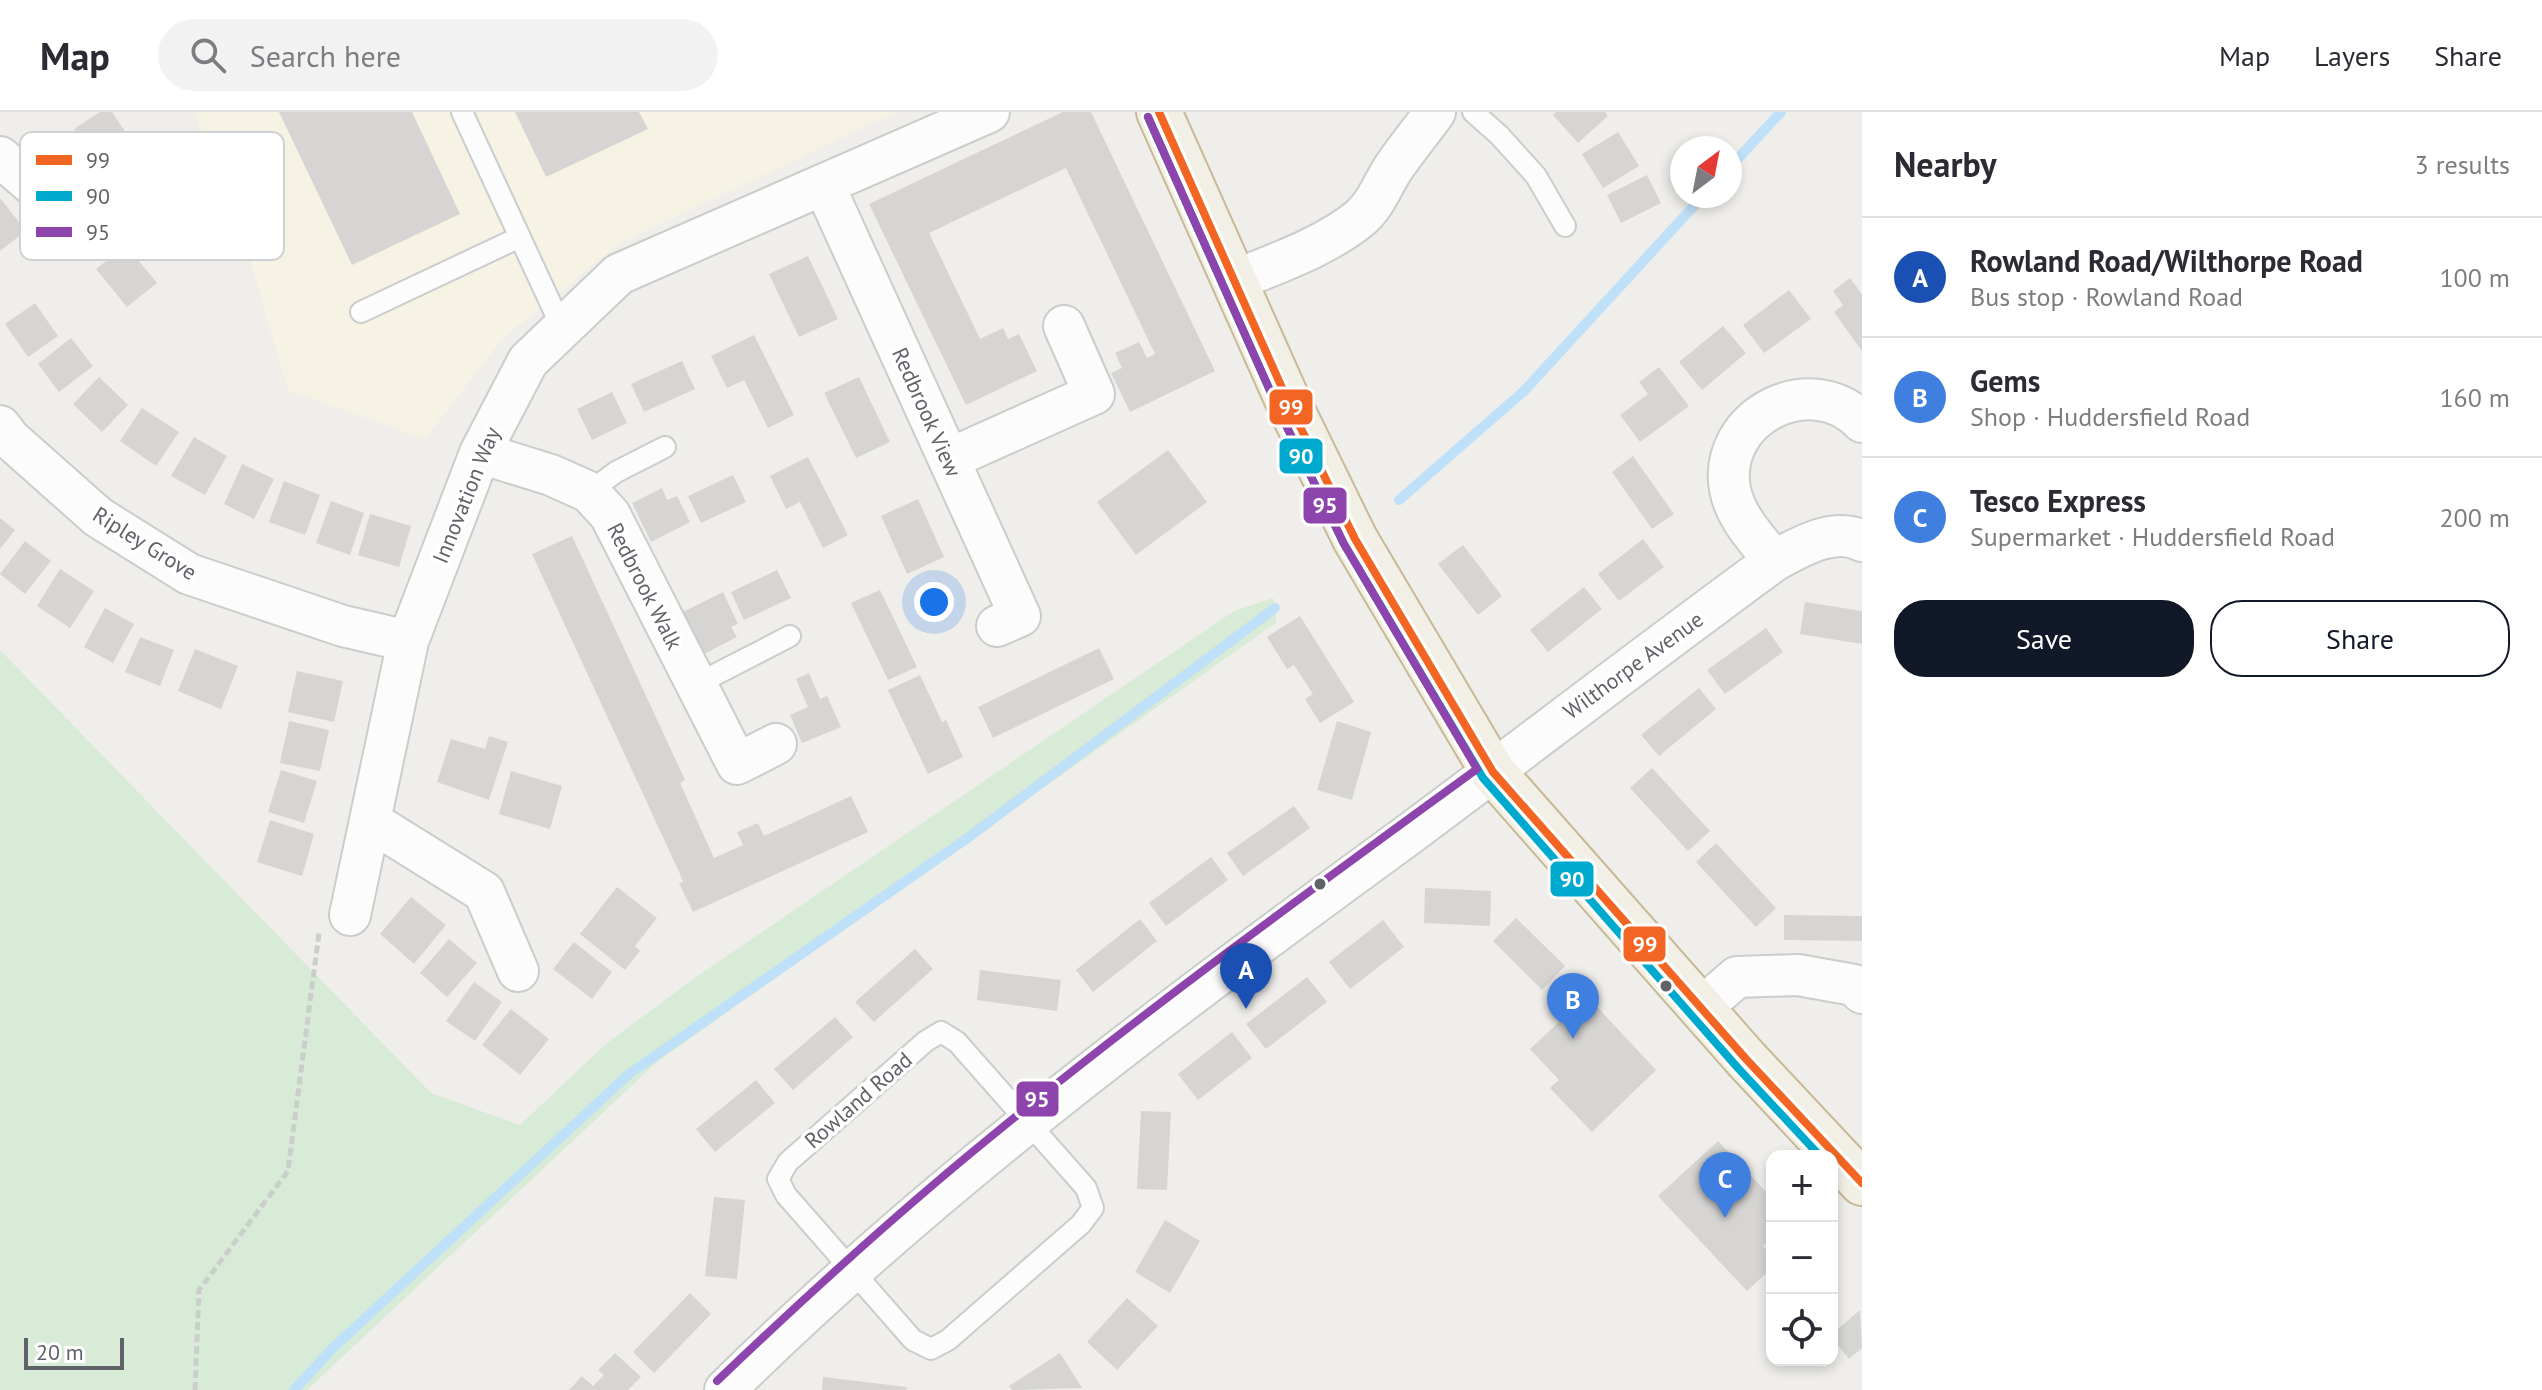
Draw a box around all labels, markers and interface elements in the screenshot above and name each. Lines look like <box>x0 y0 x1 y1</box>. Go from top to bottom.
search box <box>158 19 718 91</box>
text: Map <box>40 31 110 80</box>
icon: search <box>186 33 230 77</box>
text: Search here <box>250 36 401 75</box>
text: Map <box>2219 37 2270 74</box>
text: Layers <box>2314 37 2390 74</box>
text: Share <box>2434 37 2502 74</box>
legend <box>20 132 284 260</box>
north arrow <box>1670 136 1742 208</box>
text: Nearby <box>1894 142 1996 186</box>
text: 99 <box>86 146 110 174</box>
text: 3 results <box>2415 148 2510 181</box>
text: 90 <box>86 182 110 210</box>
text: 95 <box>86 218 110 246</box>
text: Rowland Road/Wilthorpe Road <box>1970 241 2363 280</box>
text: A <box>1912 261 1928 294</box>
text: 100 m <box>2439 261 2510 294</box>
text: Bus stop · Rowland Road <box>1970 280 2243 313</box>
street label: Redbrook View <box>886 343 968 481</box>
text: Gems <box>1970 361 2040 400</box>
text: B <box>1912 381 1928 414</box>
text: 160 m <box>2439 381 2510 414</box>
line badge: 99 <box>1268 388 1314 426</box>
text: 99 <box>1279 393 1303 421</box>
text: Shop · Huddersfield Road <box>1970 400 2250 433</box>
street label: Innovation Way <box>426 422 506 567</box>
line badge: 90 <box>1278 437 1324 475</box>
text: 90 <box>1289 442 1313 470</box>
text: Tesco Express <box>1970 481 2146 520</box>
line badge: 95 <box>1302 486 1348 525</box>
text: 95 <box>1313 491 1337 519</box>
street label: Ripley Grove <box>88 500 202 586</box>
text: C <box>1913 501 1927 534</box>
text: 200 m <box>2439 501 2510 534</box>
street label: Redbrook Walk <box>601 518 689 654</box>
text: Supermarket · Huddersfield Road <box>1970 520 2335 553</box>
your location <box>914 582 954 622</box>
button: Save <box>1894 600 2194 677</box>
button: Share <box>2210 600 2510 677</box>
street label: Wilthorpe Avenue <box>1558 605 1708 725</box>
line badge: 90 <box>1549 860 1595 898</box>
text: 90 <box>1560 865 1584 893</box>
unlabelled marker <box>1312 876 1328 892</box>
line badge: 99 <box>1622 925 1667 963</box>
text: 99 <box>1633 930 1657 958</box>
pin: A <box>1220 943 1272 1009</box>
pin: B <box>1547 973 1599 1039</box>
unlabelled marker <box>1658 978 1674 994</box>
street label: Rowland Road <box>798 1046 918 1154</box>
line badge: 95 <box>1015 1080 1060 1118</box>
text: 95 <box>1025 1085 1049 1113</box>
map controls <box>1766 1150 1838 1366</box>
button: + <box>1766 1150 1838 1222</box>
pin: C <box>1699 1152 1751 1218</box>
button: − <box>1766 1222 1838 1294</box>
button: locate <box>1766 1294 1838 1366</box>
scale bar <box>24 1334 124 1370</box>
text: 20 m <box>36 1338 84 1366</box>

